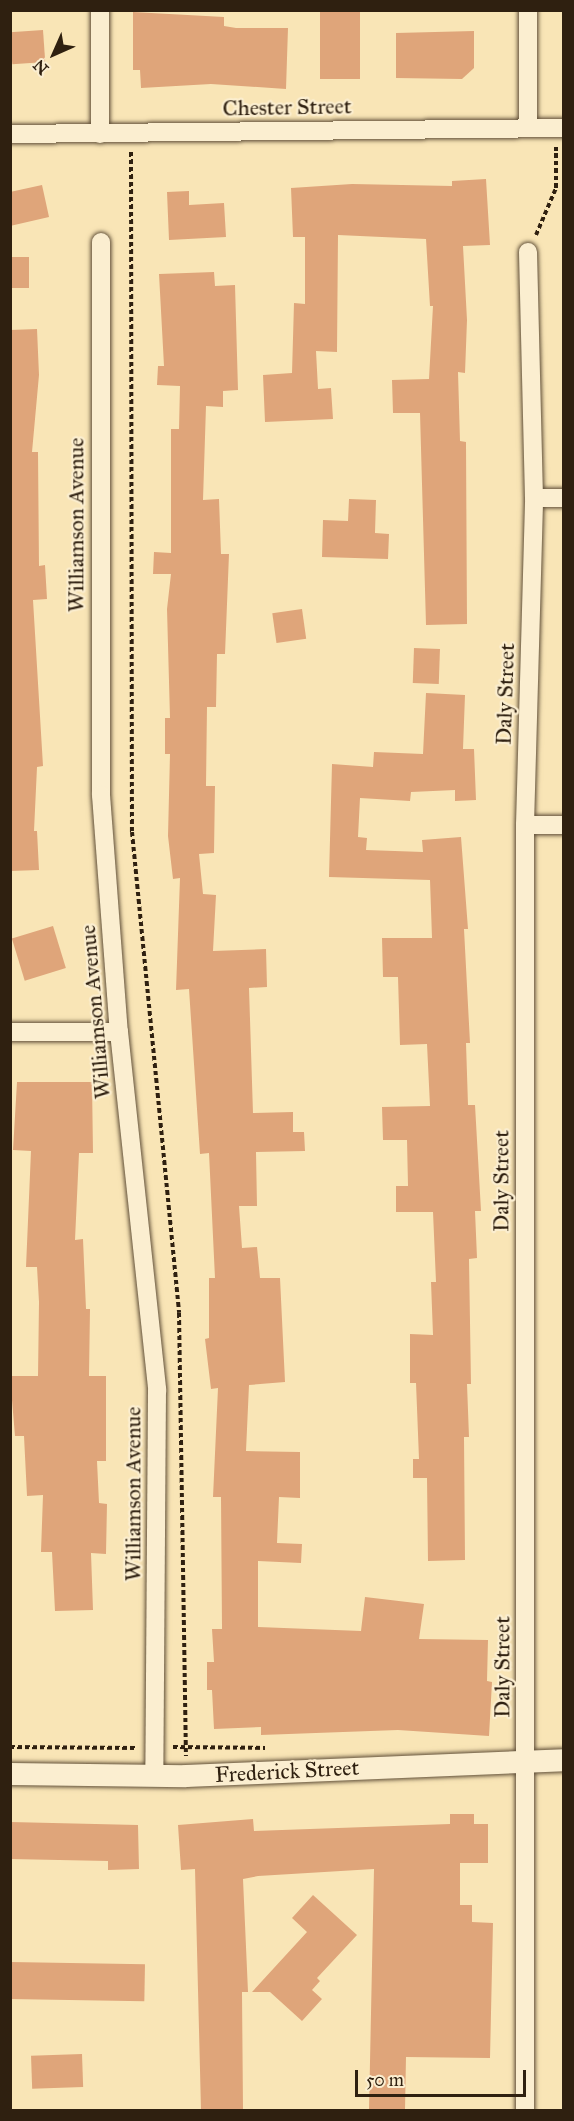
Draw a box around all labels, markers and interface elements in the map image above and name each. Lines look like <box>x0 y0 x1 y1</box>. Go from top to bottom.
north arrow <box>24 24 84 84</box>
text: N <box>29 56 52 79</box>
street label: Chester Street <box>222 93 352 121</box>
street label: Williamson Avenue <box>63 438 89 612</box>
street label: Daly Street <box>490 643 520 745</box>
street label: Williamson Avenue <box>74 924 116 1100</box>
street label: Daly Street <box>488 1130 514 1232</box>
street label: Williamson Avenue <box>120 1407 146 1581</box>
street label: Daly Street <box>489 1616 515 1718</box>
street label: Frederick Street <box>214 1754 360 1788</box>
scale bar <box>358 2058 529 2096</box>
text: 50 m <box>366 2069 404 2091</box>

